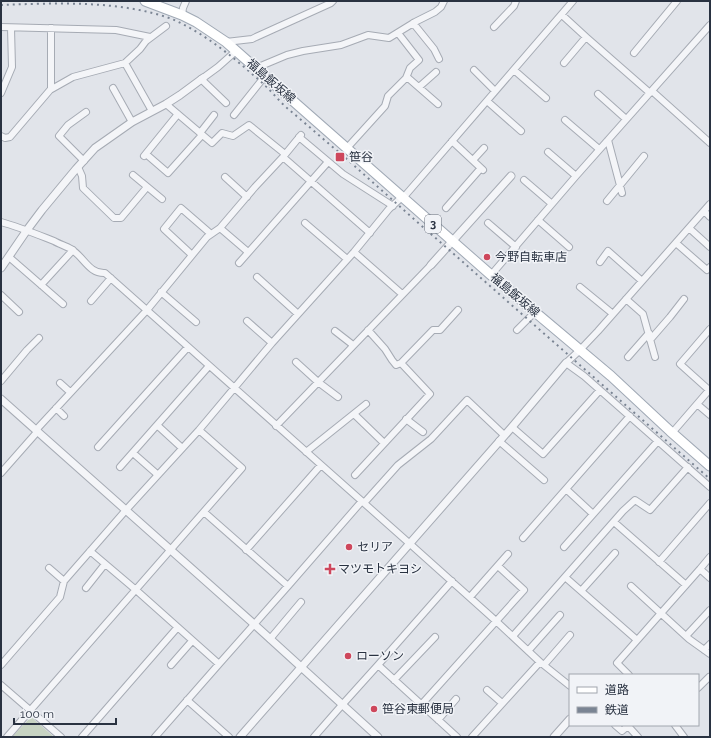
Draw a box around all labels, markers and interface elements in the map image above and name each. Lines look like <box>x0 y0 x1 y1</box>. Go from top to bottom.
street label: 福島飯坂線 <box>244 56 298 106</box>
place label: 笹谷 <box>349 150 373 164</box>
marker: 笹谷 <box>334 151 346 163</box>
road number: 3 <box>425 215 441 233</box>
place label: 今野自転車店 <box>495 250 567 264</box>
marker: 今野自転車店 <box>482 252 492 262</box>
street label: 福島飯坂線 <box>488 270 542 320</box>
place label: セリア <box>357 540 393 554</box>
marker: セリア <box>344 542 354 552</box>
place label: マツモトキヨシ <box>338 562 422 576</box>
marker: マツモトキヨシ <box>325 564 335 574</box>
place label: ローソン <box>356 649 404 663</box>
marker: ローソン <box>343 651 353 661</box>
legend <box>569 674 699 726</box>
text: 道路 <box>605 683 629 697</box>
scale bar <box>14 700 116 726</box>
place label: 笹谷東郵便局 <box>382 702 454 716</box>
text: 鉄道 <box>605 703 629 717</box>
marker: 笹谷東郵便局 <box>369 704 379 714</box>
text: 100 m <box>20 707 54 721</box>

